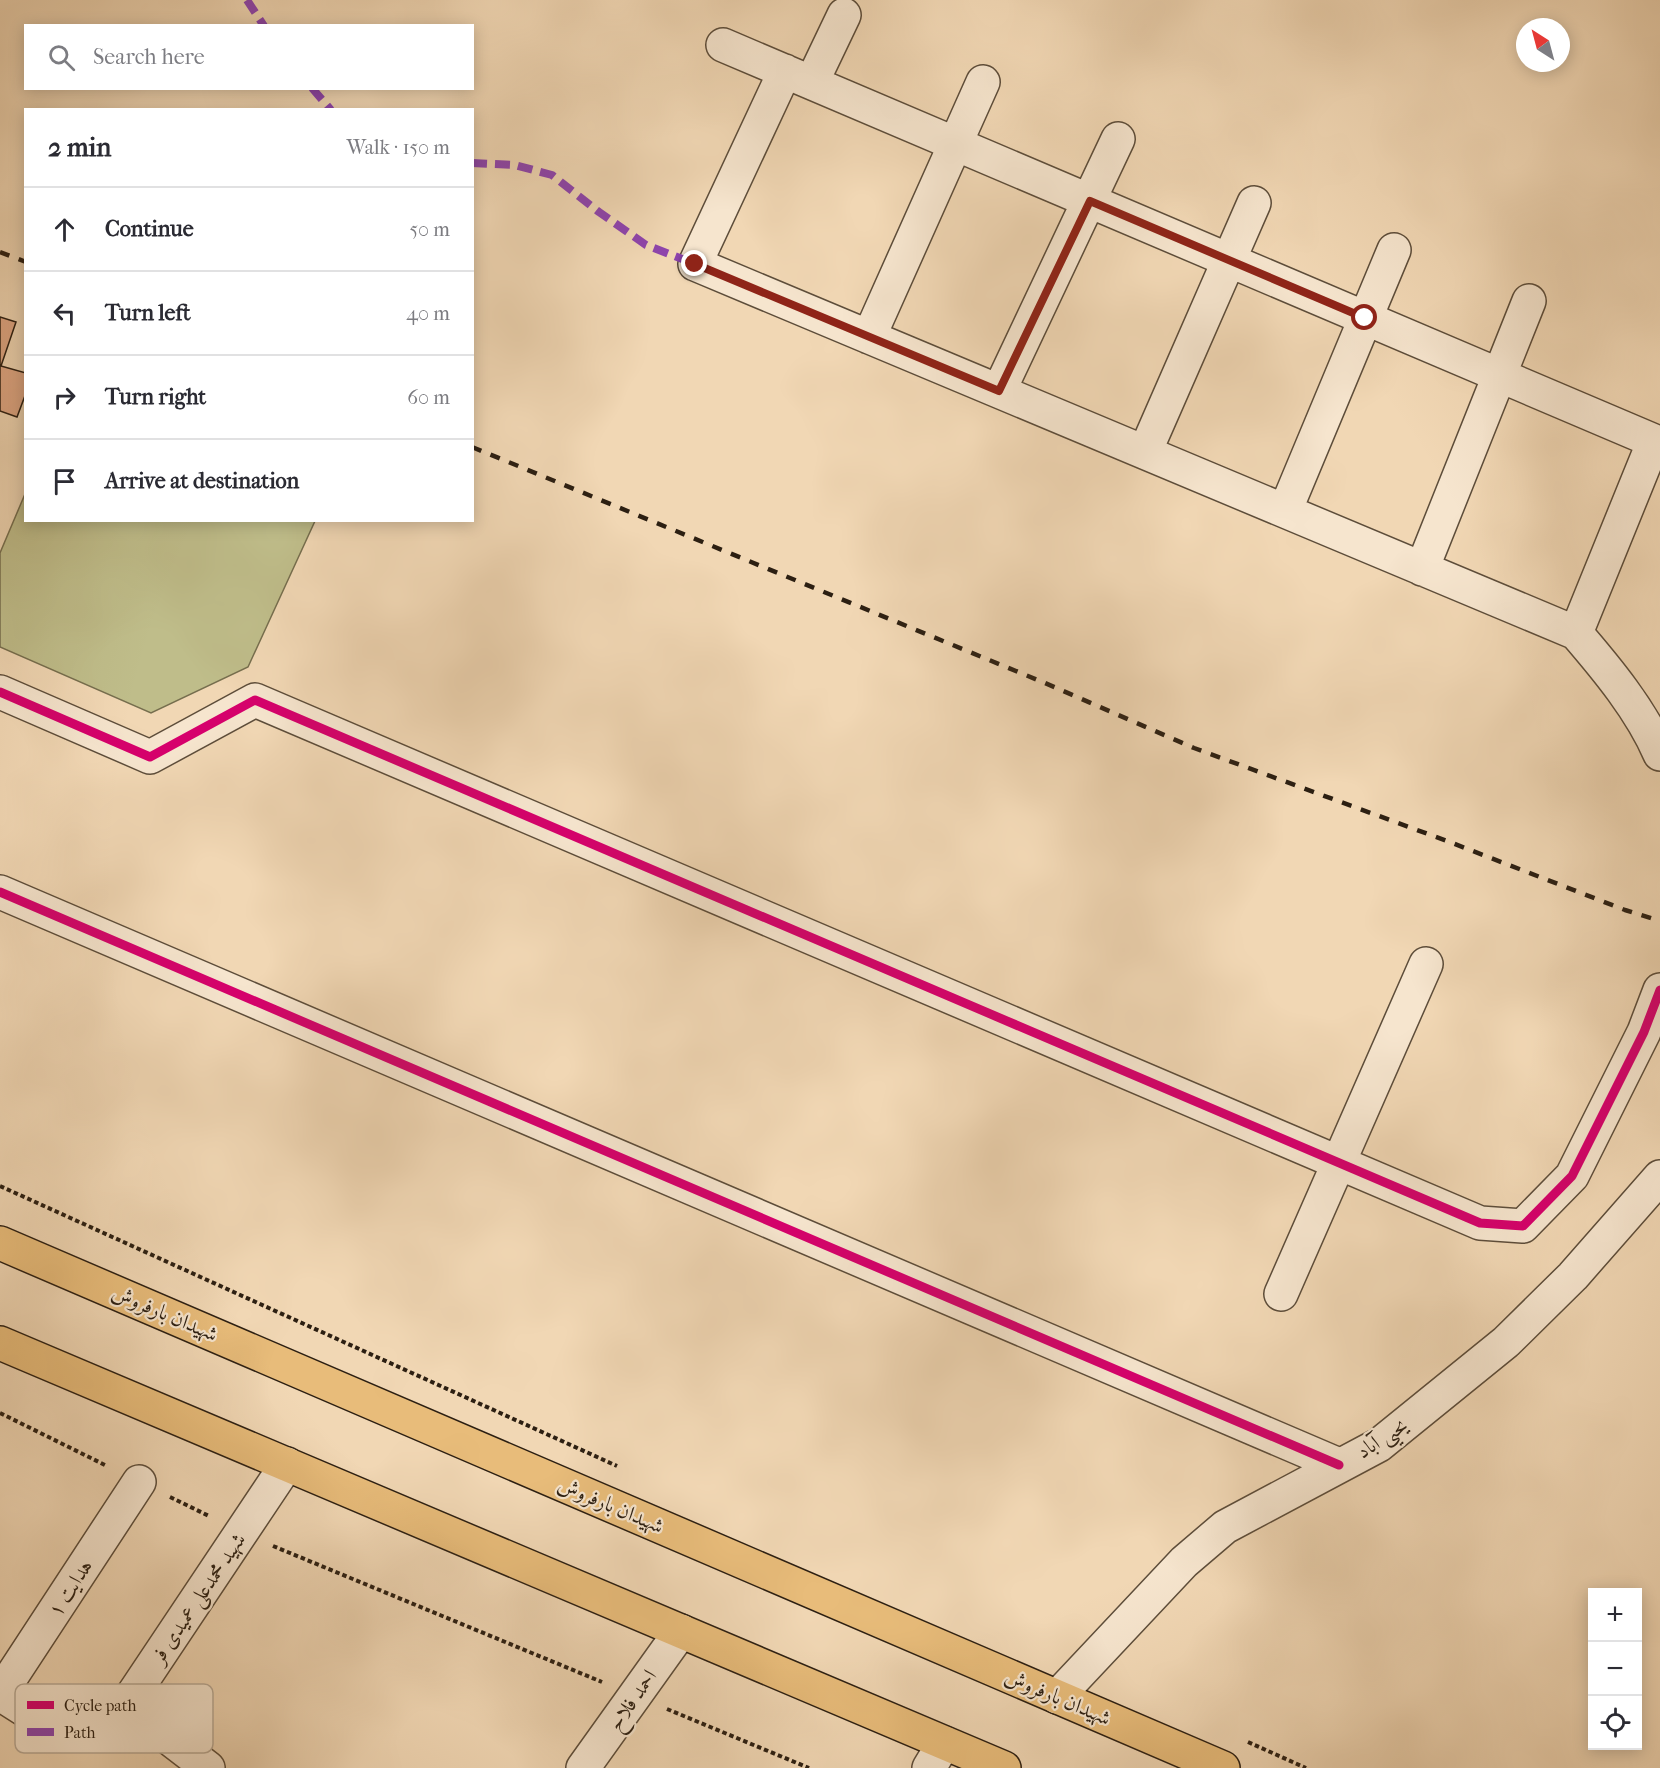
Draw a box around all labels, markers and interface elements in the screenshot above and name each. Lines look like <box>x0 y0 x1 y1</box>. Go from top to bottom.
north arrow <box>1516 18 1570 72</box>
search box <box>24 24 474 90</box>
icon: search <box>45 41 78 74</box>
text: Search here <box>93 44 205 70</box>
text: 2 min <box>48 132 111 163</box>
text: Walk · 150 m <box>346 136 450 159</box>
icon: ahead <box>48 213 81 246</box>
text: Continue <box>105 216 194 242</box>
text: 50 m <box>409 218 450 241</box>
route end <box>681 250 707 276</box>
icon: left <box>48 297 81 330</box>
text: Turn left <box>105 300 191 326</box>
text: 40 m <box>406 302 450 325</box>
route start <box>1351 304 1377 330</box>
icon: right <box>48 381 81 414</box>
text: Turn right <box>105 384 206 410</box>
text: 60 m <box>407 386 450 409</box>
icon: arrive <box>48 465 81 498</box>
text: Arrive at destination <box>105 468 299 494</box>
street label: شهیدان بارفروش <box>108 1280 222 1348</box>
street label: یحیی آباد <box>1351 1411 1416 1468</box>
street label: شهیدان بارفروش <box>554 1472 668 1540</box>
street label: شهید محمدعلی عمیدی فر <box>144 1528 254 1672</box>
street label: هدایت ۱ <box>43 1555 98 1622</box>
map controls <box>1588 1588 1642 1750</box>
button: + <box>1588 1588 1642 1642</box>
button: − <box>1588 1642 1642 1696</box>
street label: شهیدان بارفروش <box>1001 1664 1115 1732</box>
street label: احمد فلاح <box>602 1665 667 1739</box>
legend <box>15 1684 213 1753</box>
text: Cycle path <box>64 1696 136 1715</box>
button: locate <box>1588 1696 1642 1750</box>
text: Path <box>64 1723 96 1742</box>

